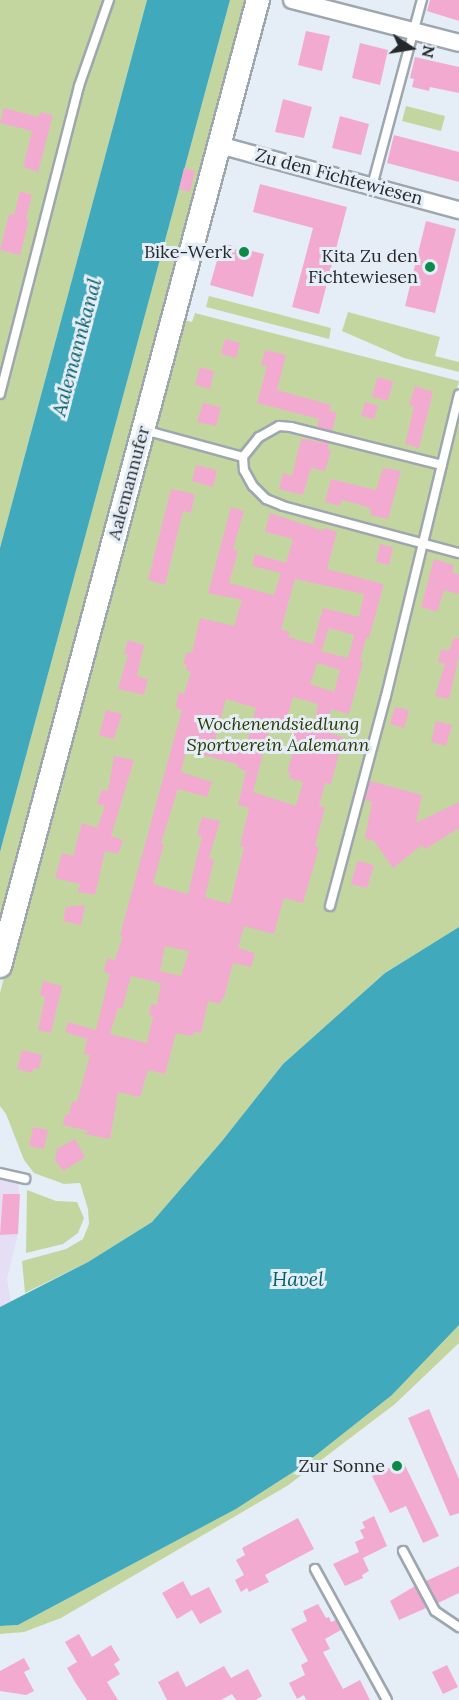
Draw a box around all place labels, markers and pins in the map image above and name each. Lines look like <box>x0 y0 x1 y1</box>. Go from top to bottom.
place label: Bike-Werk <box>144 241 232 263</box>
marker: Bike-Werk <box>237 245 251 259</box>
place label: Kita Zu den Fichtewiesen <box>308 246 418 288</box>
marker: Kita Zu den Fichtewiesen <box>423 260 437 274</box>
place label: Zur Sonne <box>298 1455 385 1477</box>
marker: Zur Sonne <box>390 1459 404 1473</box>

